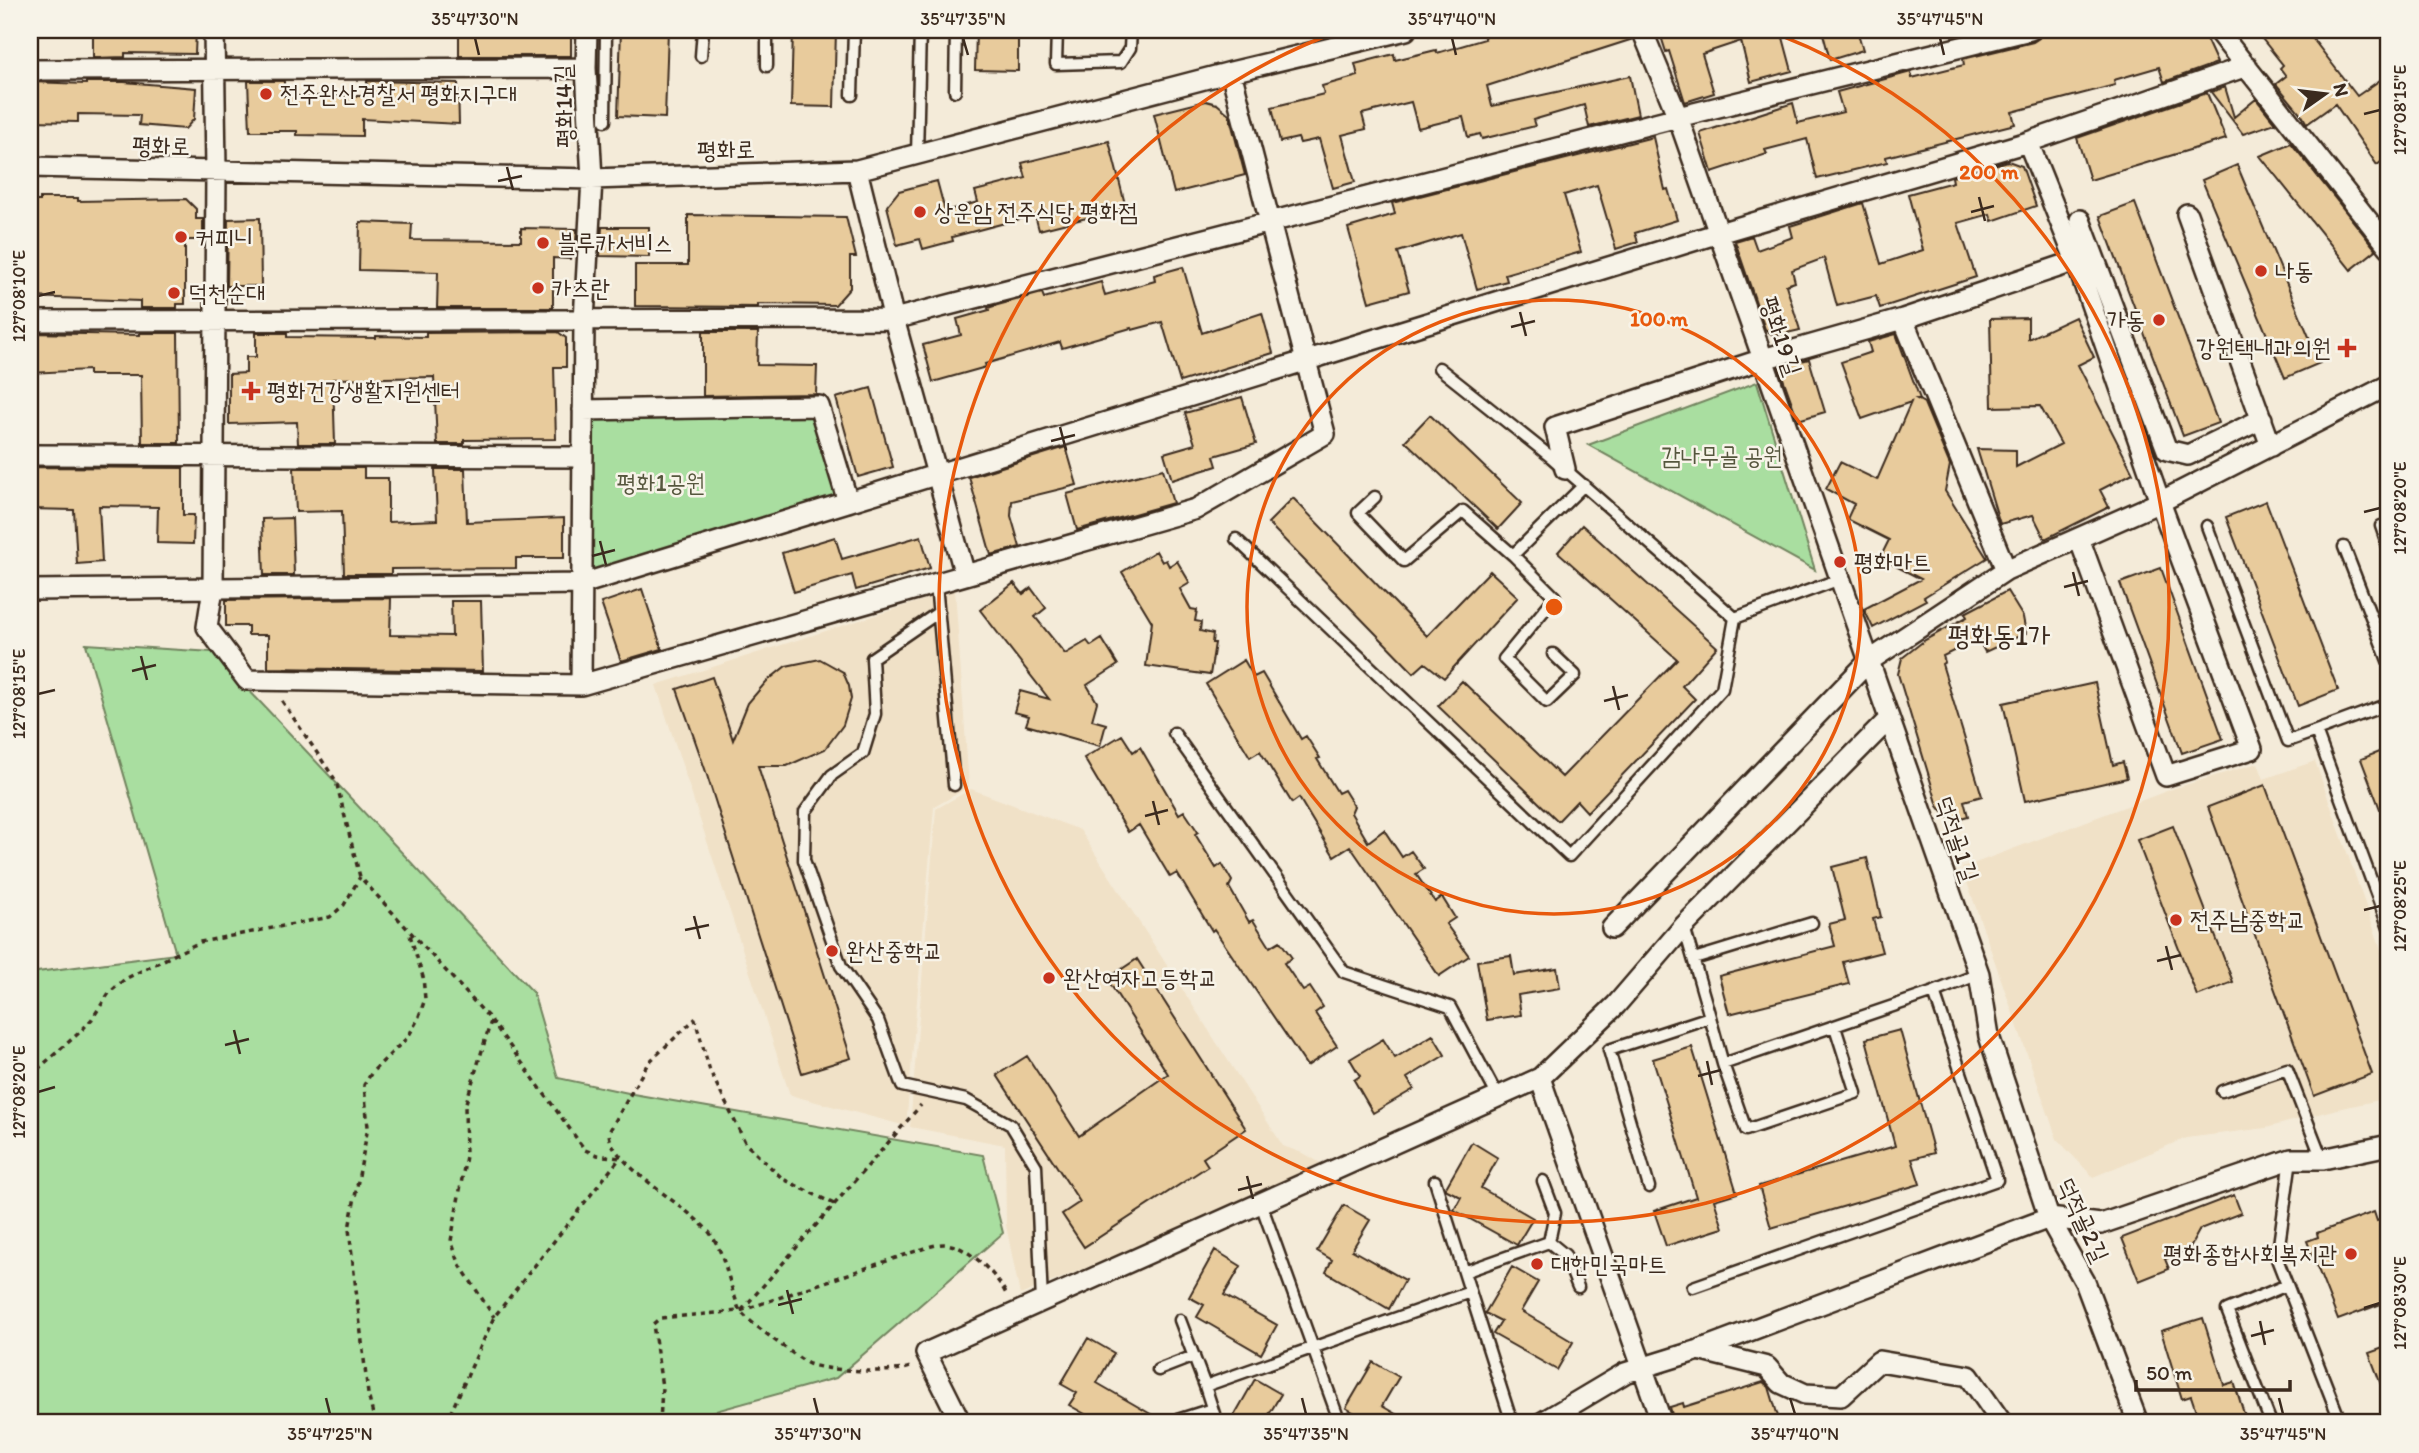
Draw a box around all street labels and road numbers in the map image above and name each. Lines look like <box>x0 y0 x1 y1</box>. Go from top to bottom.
street label: 평화14길 <box>548 64 579 148</box>
street label: 평화로 <box>132 130 190 161</box>
street label: 평화로 <box>697 134 755 165</box>
street label: 평화19길 <box>1754 293 1808 379</box>
street label: 덕적골1길 <box>1929 792 1986 885</box>
street label: 덕적골2길 <box>2051 1173 2116 1267</box>

